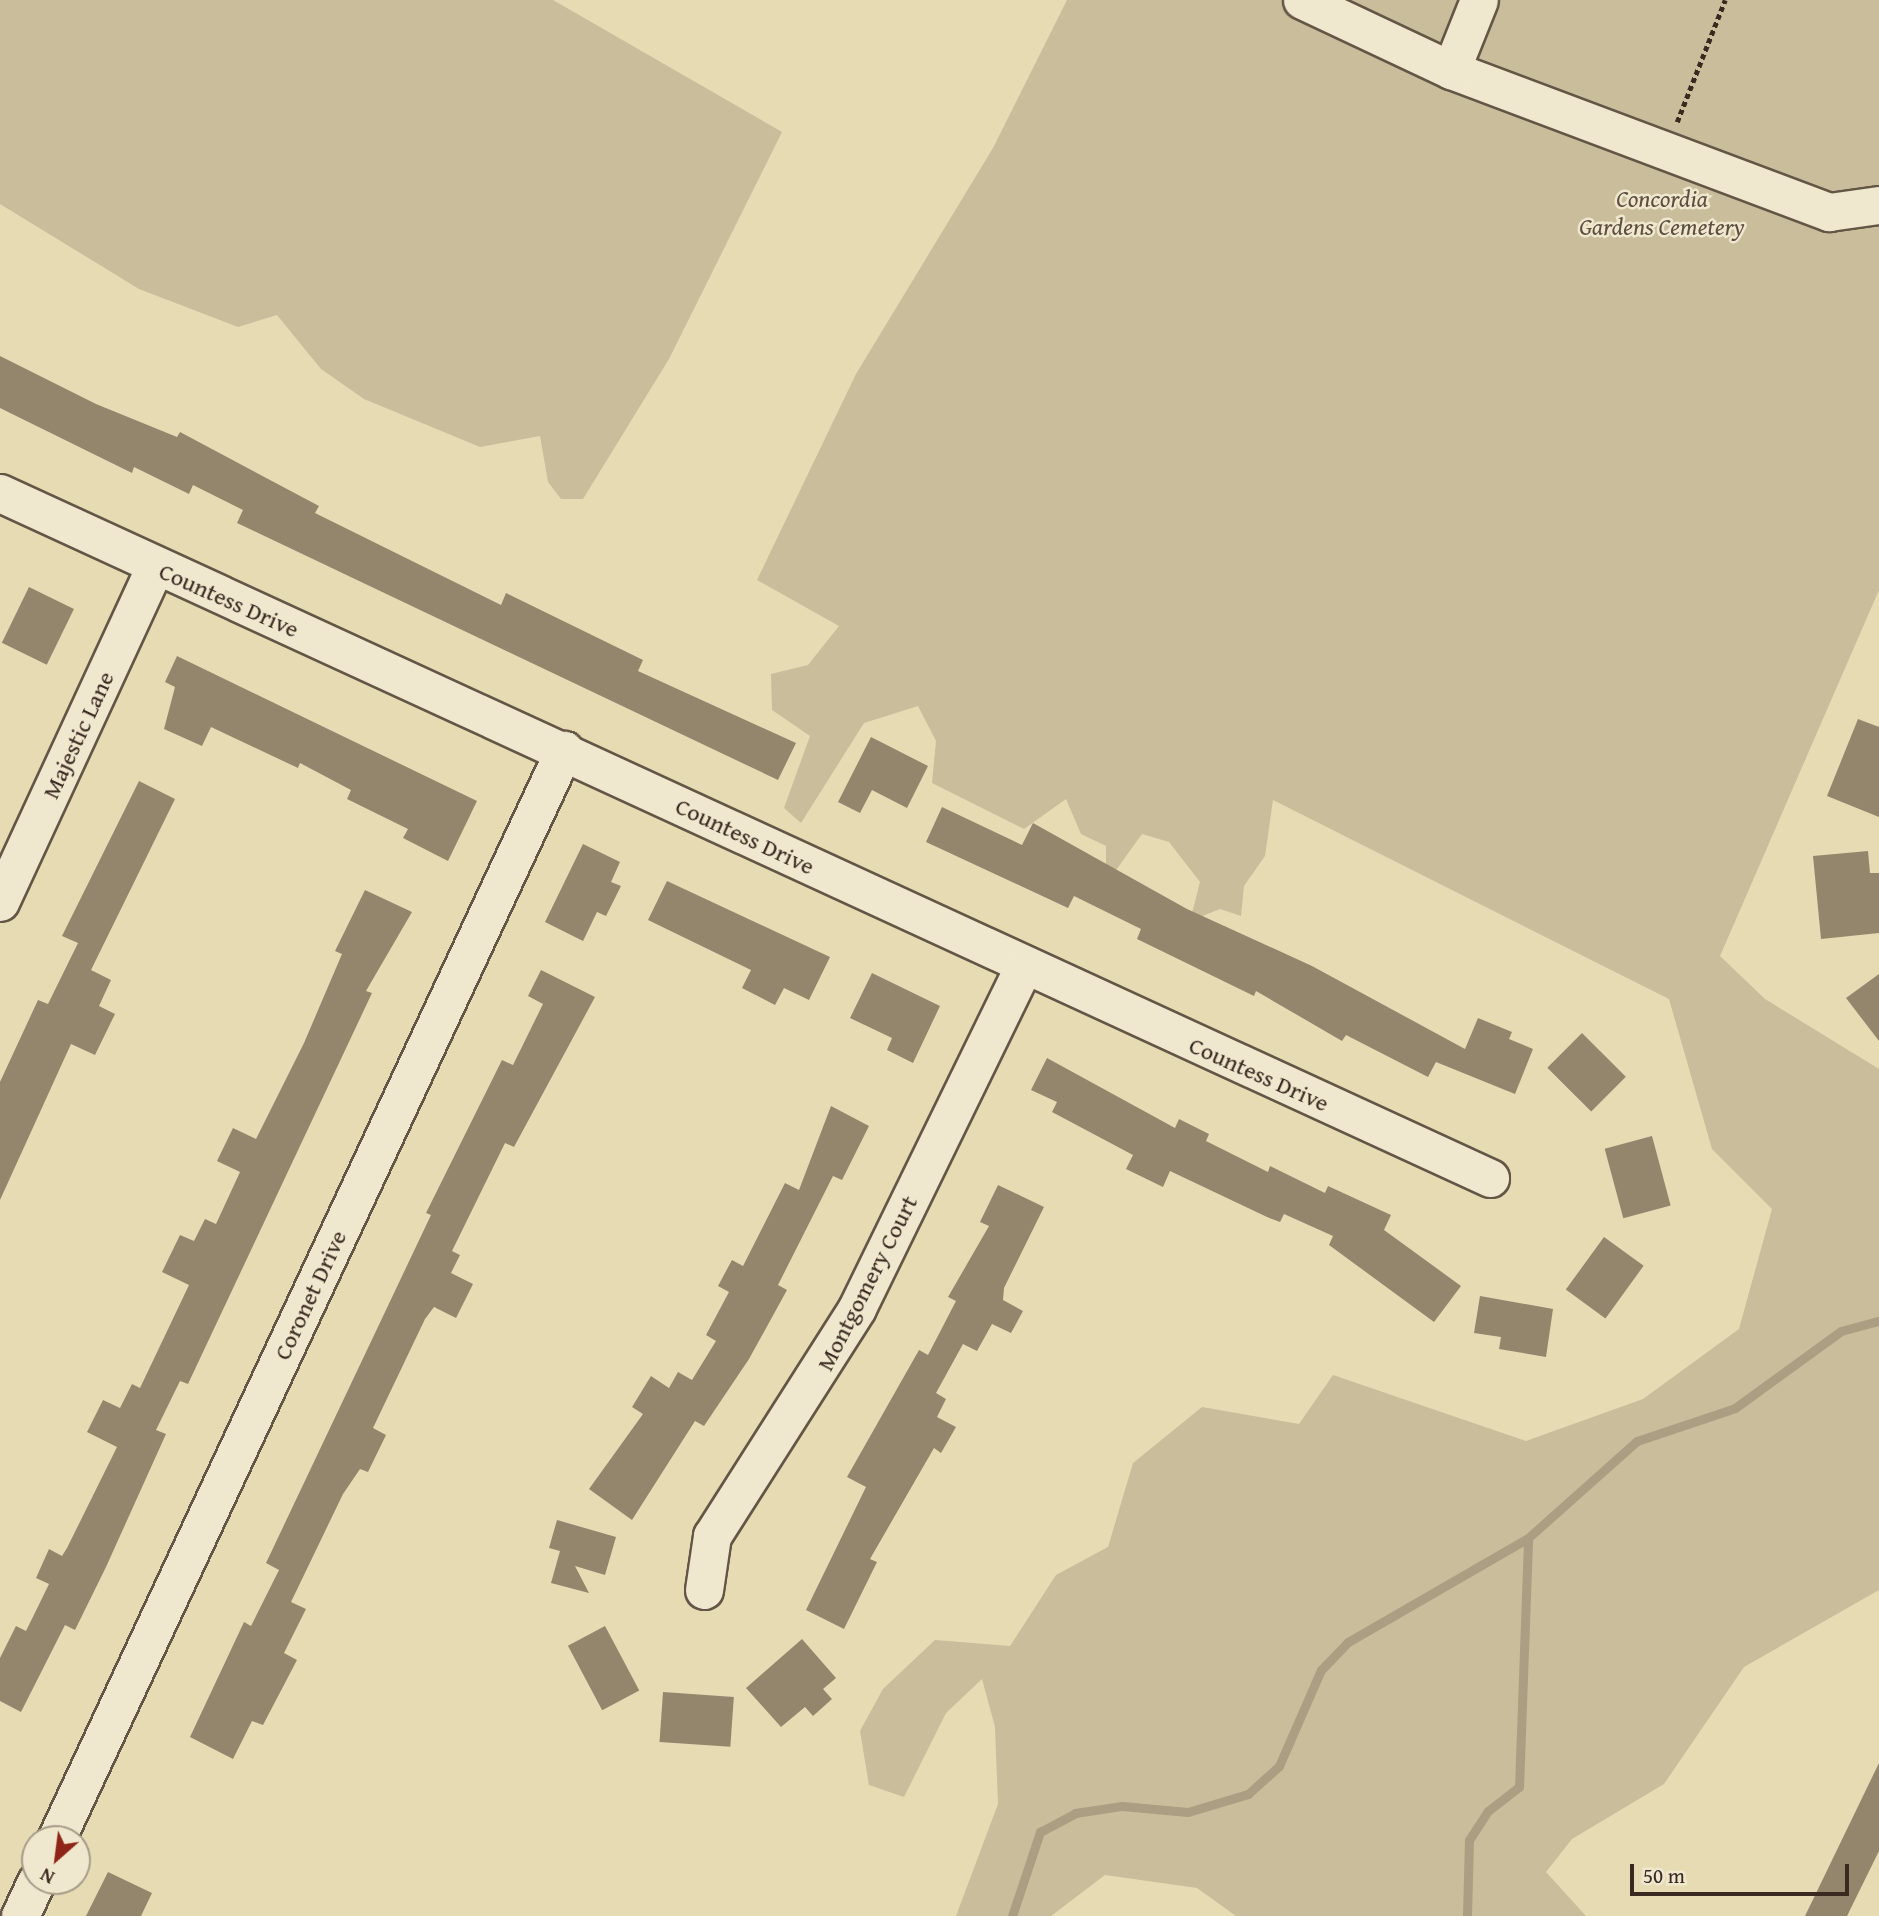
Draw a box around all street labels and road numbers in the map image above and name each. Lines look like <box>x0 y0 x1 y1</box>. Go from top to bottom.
street label: Countess Drive <box>155 556 303 644</box>
street label: Majestic Lane <box>36 667 120 803</box>
street label: Countess Drive <box>671 791 819 881</box>
street label: Countess Drive <box>1185 1030 1333 1118</box>
street label: Montgomery Court <box>810 1191 924 1375</box>
street label: Coronet Drive <box>267 1226 353 1364</box>

